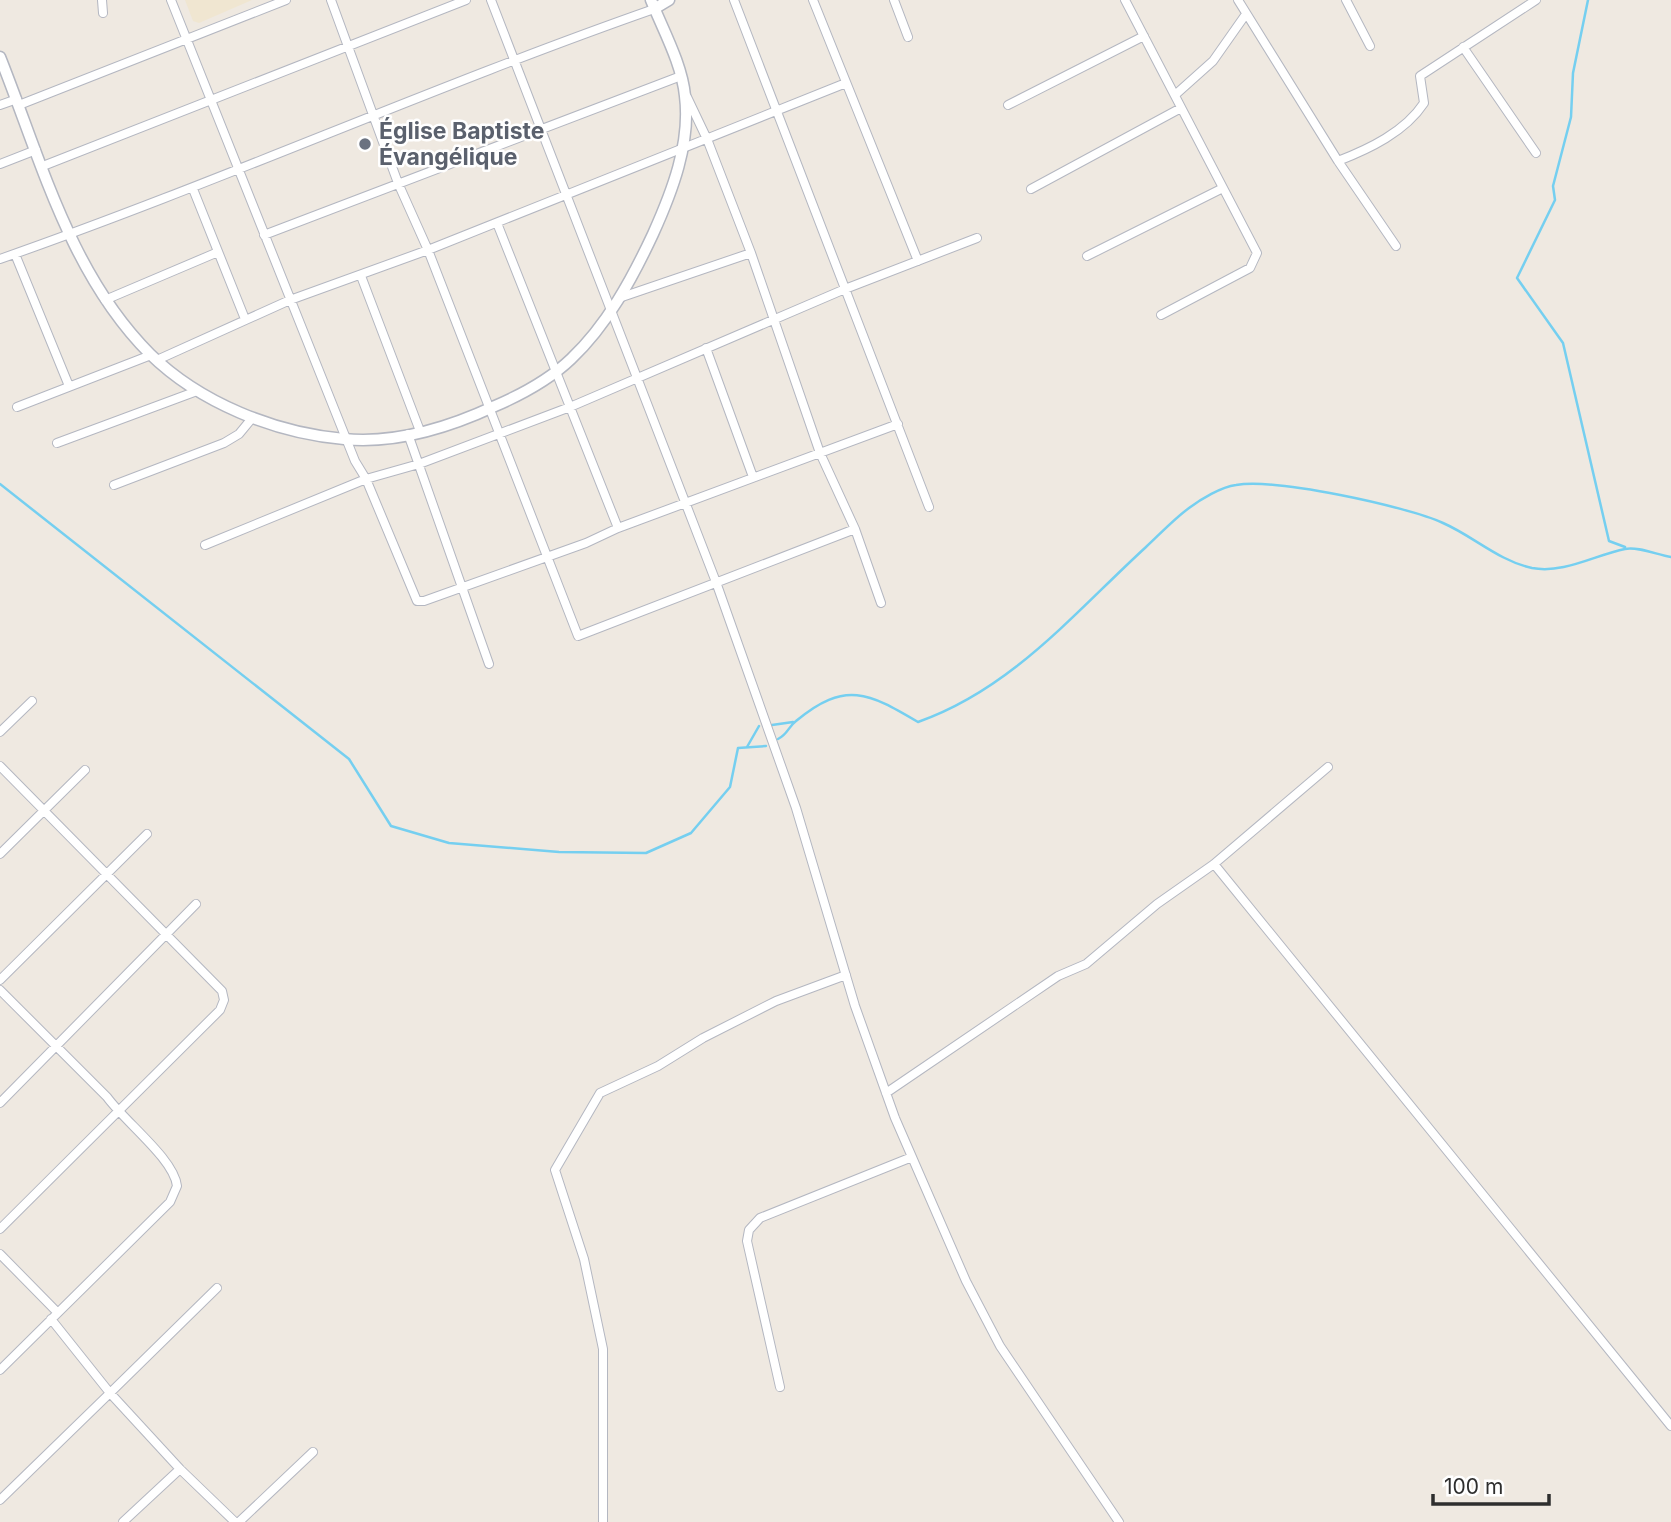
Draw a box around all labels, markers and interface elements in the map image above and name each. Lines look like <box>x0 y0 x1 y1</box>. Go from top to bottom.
place label: Église Baptiste Évangélique <box>379 117 545 171</box>
marker: Église Baptiste Évangélique <box>357 136 373 152</box>
scale bar <box>1433 1462 1548 1506</box>
text: 100 m <box>1444 1474 1503 1499</box>

